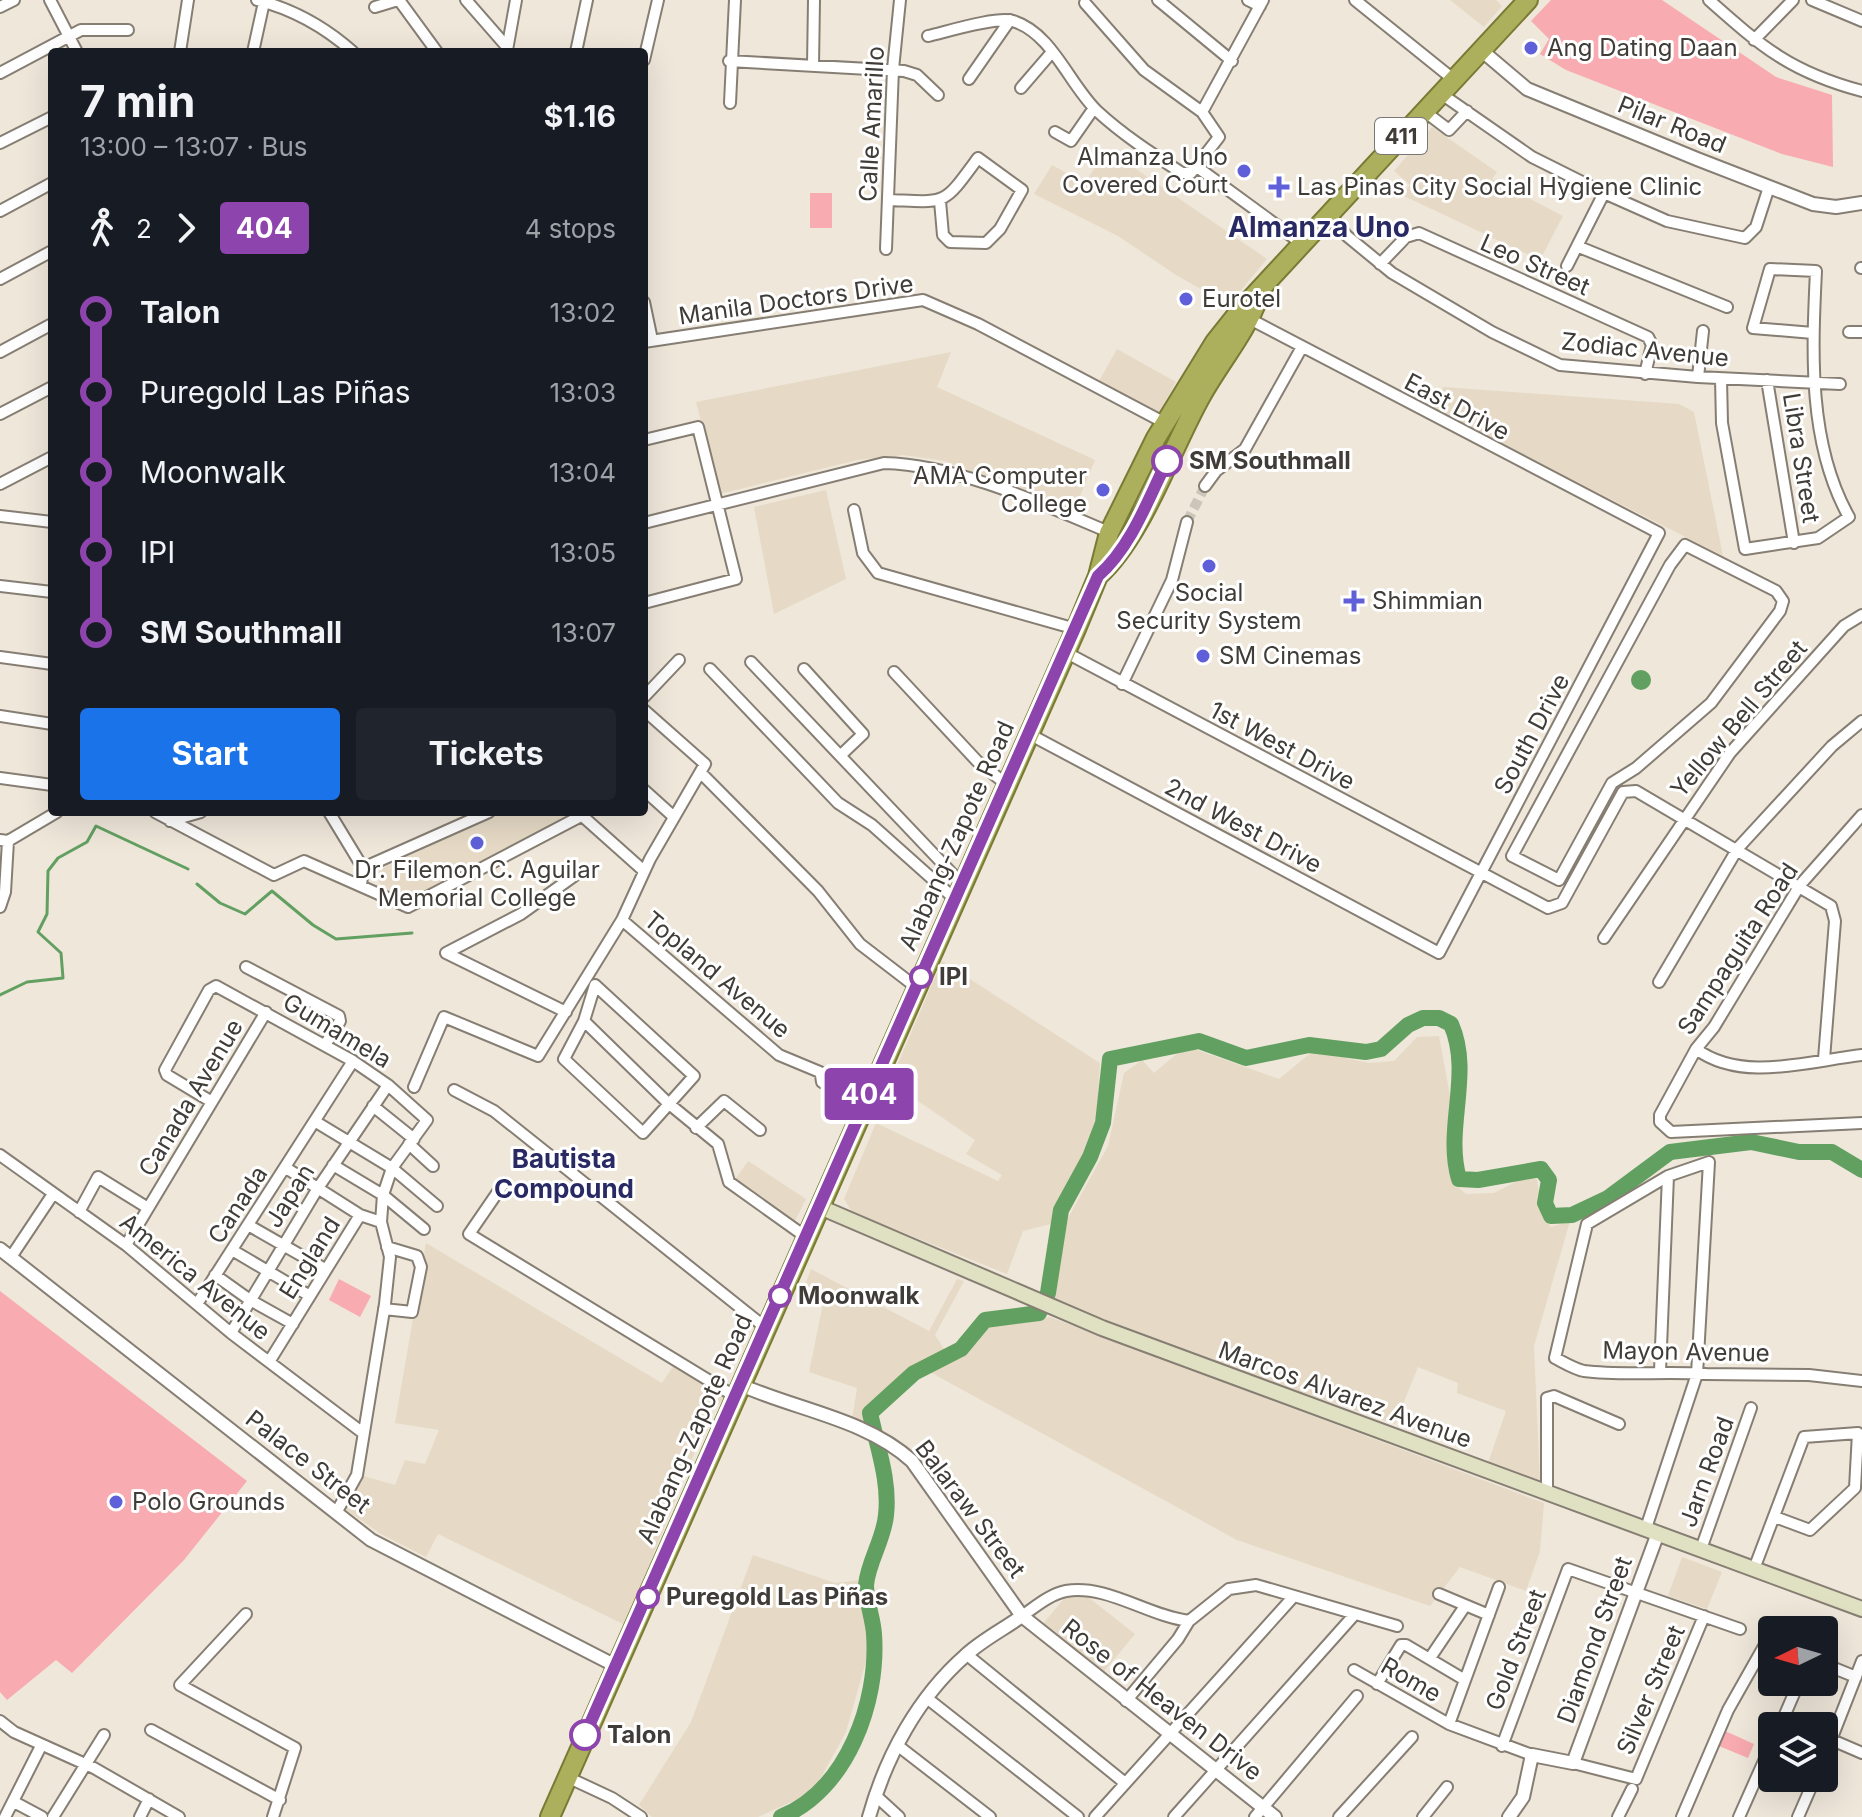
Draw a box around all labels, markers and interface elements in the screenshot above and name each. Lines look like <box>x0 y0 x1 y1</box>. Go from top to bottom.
place label: Ang Dating Daan <box>1547 33 1738 62</box>
marker: Ang Dating Daan <box>1522 39 1540 57</box>
street label: Calle Amarillo <box>853 45 890 202</box>
text: 7 min <box>80 74 195 128</box>
street label: Pilar Road <box>1614 90 1731 159</box>
text: $1.16 <box>544 98 616 134</box>
road number: 411 <box>1375 118 1427 154</box>
text: 13:00 – 13:07 · Bus <box>80 131 308 162</box>
place label: Almanza Uno Covered Court <box>1062 142 1228 199</box>
marker: Almanza Uno Covered Court <box>1235 162 1253 180</box>
place label: Las Pinas City Social Hygiene Clinic <box>1297 172 1702 201</box>
marker: Las Pinas City Social Hygiene Clinic <box>1268 176 1290 198</box>
icon: walk <box>80 206 124 250</box>
icon: forward <box>164 206 208 250</box>
district label: Almanza Uno <box>1228 210 1410 244</box>
text: 404 <box>236 211 293 245</box>
text: 2 <box>136 213 152 244</box>
text: 4 stops <box>525 213 616 244</box>
street label: Leo Street <box>1476 228 1594 302</box>
street label: Manila Doctors Drive <box>677 269 915 330</box>
place label: Eurotel <box>1202 284 1281 313</box>
marker: Eurotel <box>1177 290 1195 308</box>
text: Talon <box>140 294 220 330</box>
text: 13:02 <box>550 297 616 328</box>
street label: Zodiac Avenue <box>1560 326 1730 373</box>
street label: East Drive <box>1400 367 1515 446</box>
text: Puregold Las Piñas <box>140 374 411 410</box>
text: 13:03 <box>549 377 616 408</box>
street label: Libra Street <box>1777 391 1826 525</box>
marker: SM Southmall <box>1152 446 1182 476</box>
place label: SM Southmall <box>1189 446 1351 475</box>
text: Moonwalk <box>140 454 286 490</box>
text: 13:04 <box>549 457 616 488</box>
place label: AMA Computer College <box>913 461 1087 518</box>
marker: AMA Computer College <box>1094 481 1112 499</box>
text: IPI <box>140 534 175 570</box>
text: 13:05 <box>550 537 616 568</box>
marker: Social Security System <box>1200 557 1218 575</box>
place label: Social Security System <box>1116 578 1302 635</box>
place label: Shimmian <box>1372 586 1483 615</box>
marker: Shimmian <box>1343 590 1365 612</box>
text: SM Southmall <box>140 614 342 650</box>
text: 13:07 <box>551 617 616 648</box>
street label: Yellow Bell Street <box>1664 634 1813 803</box>
place label: SM Cinemas <box>1219 641 1362 670</box>
marker: SM Cinemas <box>1194 647 1212 665</box>
street label: South Drive <box>1488 669 1575 799</box>
street label: 1st West Drive <box>1205 695 1360 796</box>
button: Start <box>80 708 340 800</box>
button: Tickets <box>356 708 616 800</box>
street label: Alabang-Zapote Road <box>893 717 1020 955</box>
street label: 2nd West Drive <box>1160 772 1327 879</box>
marker: Dr. Filemon C. Aguilar Memorial College <box>468 834 486 852</box>
place label: Dr. Filemon C. Aguilar Memorial College <box>354 855 600 912</box>
street label: Sampaguita Road <box>1671 857 1804 1040</box>
street label: Topland Avenue <box>638 905 796 1044</box>
place label: IPI <box>939 962 968 991</box>
marker: IPI <box>910 966 932 988</box>
street label: Gumamela <box>278 987 397 1074</box>
street label: Canada Avenue <box>132 1014 249 1181</box>
line badge: 404 <box>823 1068 915 1120</box>
text: 404 <box>841 1077 897 1111</box>
district label: Bautista Compound <box>494 1143 634 1204</box>
street label: Japan <box>259 1158 320 1233</box>
street label: Canada <box>202 1160 273 1249</box>
street label: America Avenue <box>114 1207 276 1346</box>
street label: England <box>273 1211 346 1304</box>
place label: Moonwalk <box>798 1281 920 1310</box>
marker: Moonwalk <box>769 1285 791 1307</box>
street label: Alabang-Zapote Road <box>631 1310 758 1548</box>
street label: Marcos Alvarez Avenue <box>1215 1335 1476 1454</box>
street label: Mayon Avenue <box>1602 1336 1770 1367</box>
street label: Palace Street <box>240 1404 377 1519</box>
street label: Jarn Road <box>1673 1413 1740 1531</box>
street label: Balaraw Street <box>909 1434 1032 1583</box>
place label: Polo Grounds <box>132 1487 285 1516</box>
marker: Polo Grounds <box>107 1493 125 1511</box>
street label: Diamond Street <box>1551 1552 1638 1727</box>
place label: Puregold Las Piñas <box>666 1582 888 1611</box>
street label: Gold Street <box>1479 1585 1552 1714</box>
marker: Puregold Las Piñas <box>637 1586 659 1608</box>
street label: Rose of Heaven Drive <box>1057 1613 1268 1787</box>
north arrow <box>1758 1616 1838 1696</box>
map controls <box>1758 1616 1838 1792</box>
street label: Silver Street <box>1610 1621 1691 1759</box>
street label: Rome <box>1376 1651 1446 1708</box>
button: layers <box>1758 1712 1838 1792</box>
marker: Talon <box>570 1720 600 1750</box>
place label: Talon <box>607 1720 671 1749</box>

